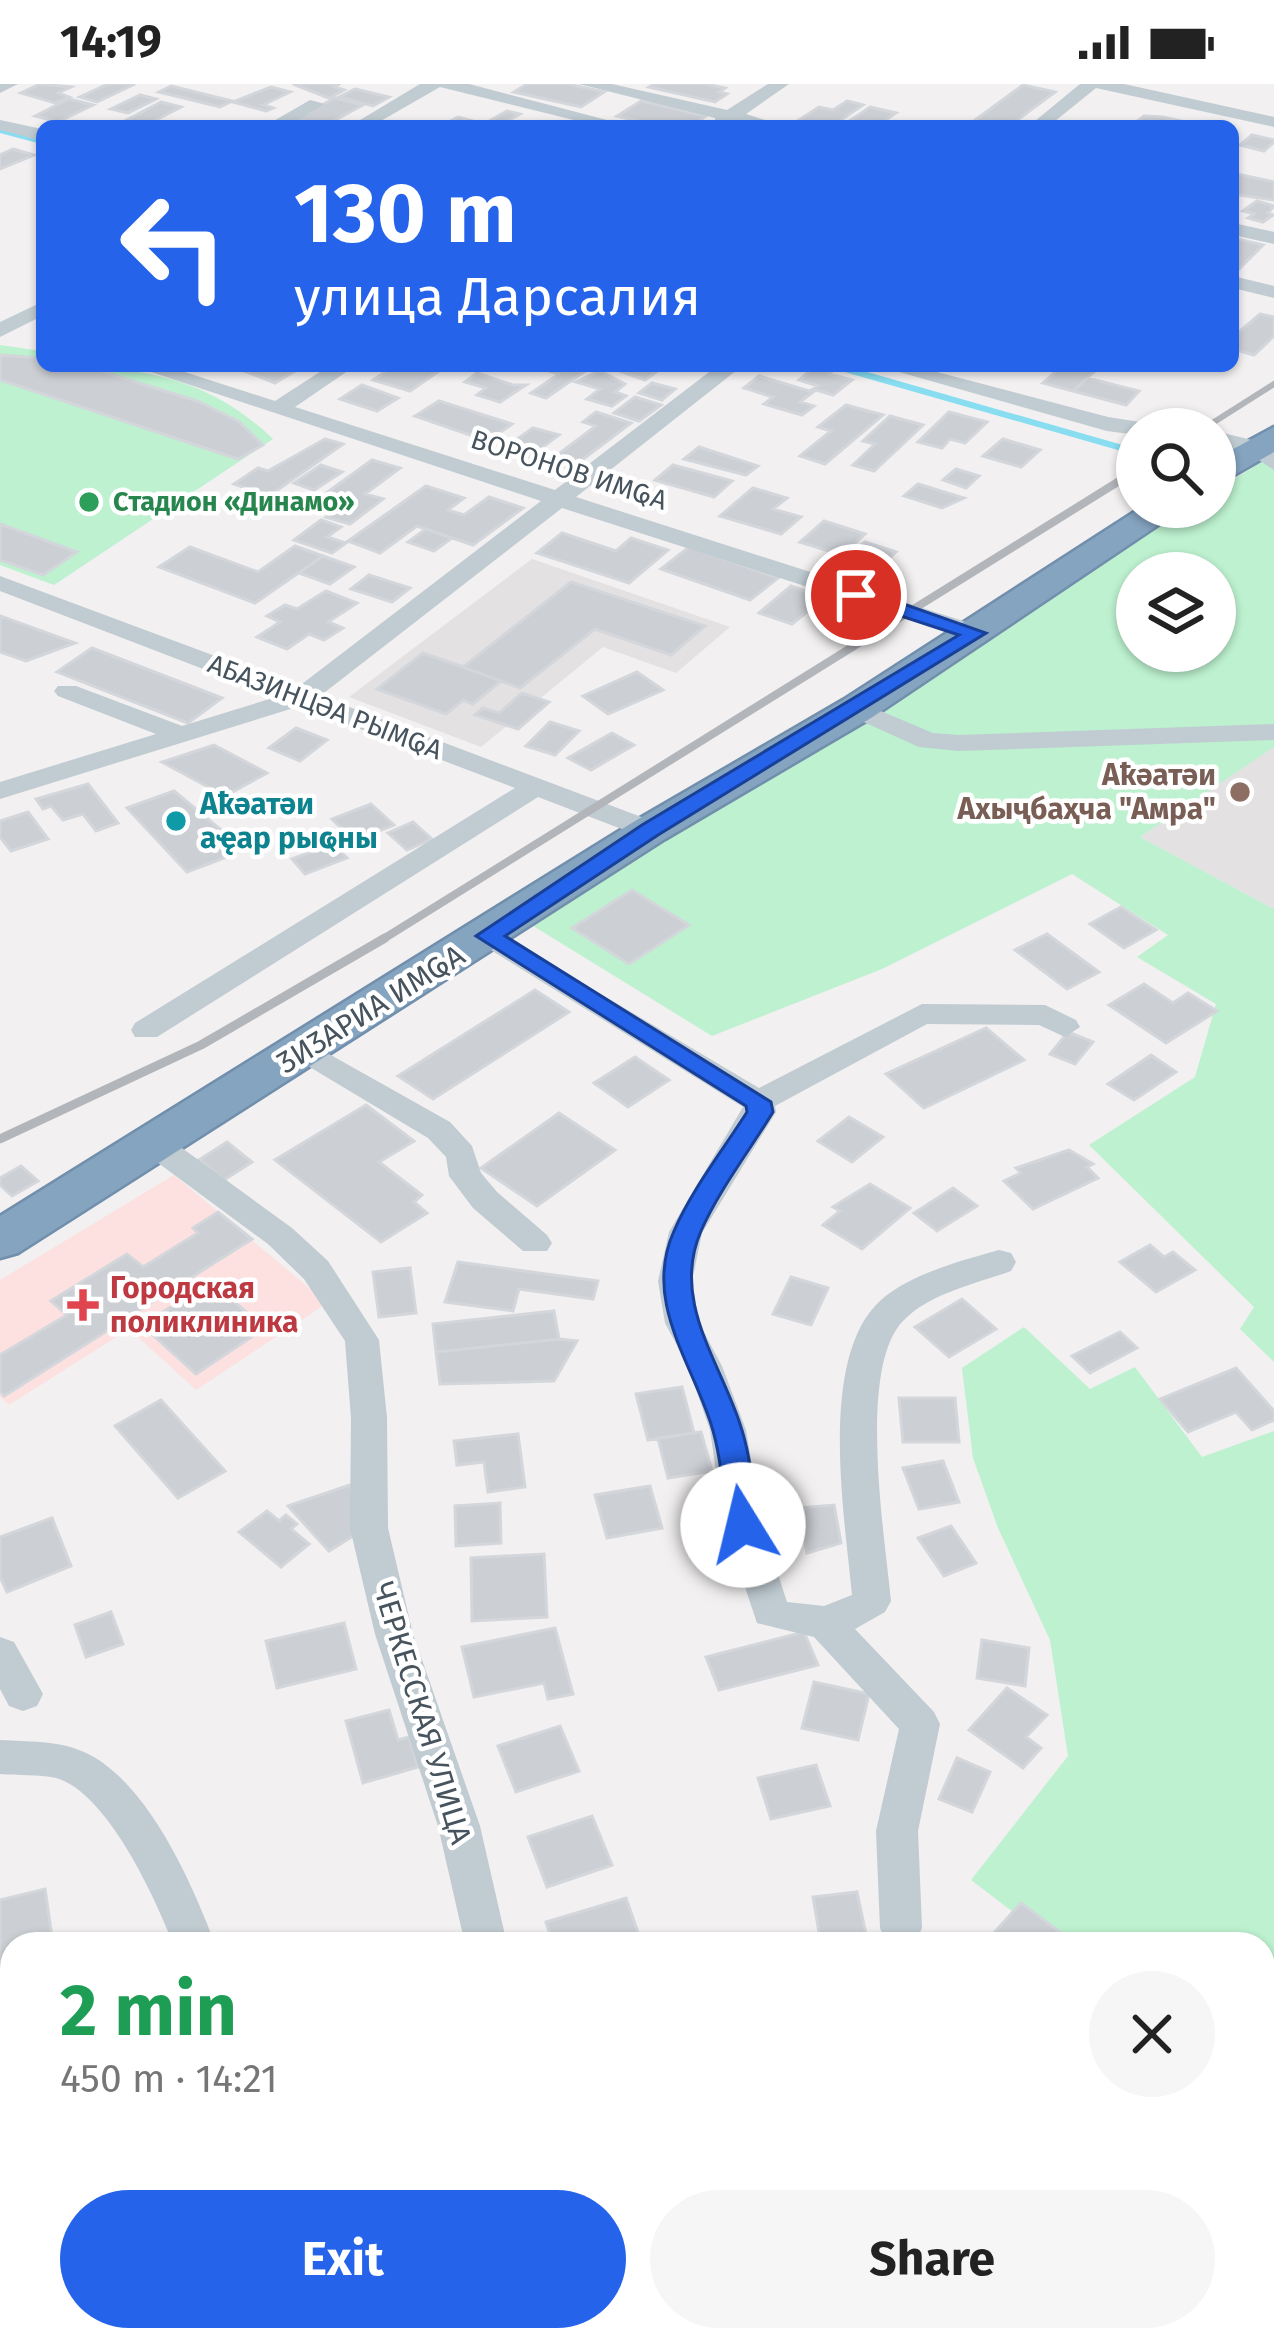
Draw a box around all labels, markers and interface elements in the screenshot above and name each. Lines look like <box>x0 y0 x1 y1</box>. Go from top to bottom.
text: 14:19 <box>60 15 162 69</box>
text: 130 m <box>294 163 517 264</box>
icon: left <box>96 168 252 324</box>
text: улица Дарсалия <box>294 265 701 329</box>
map controls <box>1116 408 1236 672</box>
button: search <box>1116 408 1236 528</box>
street label: ВОРОНОВ ИМҨА <box>467 423 672 517</box>
place label: Cтадион «Динамо» <box>113 486 355 518</box>
marker: Cтадион «Динамо» <box>76 489 102 515</box>
pin <box>805 544 907 646</box>
button: layers <box>1116 552 1236 672</box>
icon: arrive <box>823 562 889 628</box>
street label: АБАЗИНЦӘА РЫМҨА <box>203 648 447 767</box>
place label: Аҟәатәи Ахыҷбаҳча "Амра" <box>956 757 1216 827</box>
marker: Аҟәатәи Ахыҷбаҳча "Амра" <box>1227 779 1253 805</box>
place label: Аҟәатәи аҿар рыҩны <box>199 786 378 856</box>
marker: Аҟәатәи аҿар рыҩны <box>163 808 189 834</box>
street label: ӠИӠАРИА ИМҨА <box>271 937 472 1081</box>
place label: Городская поликлиника <box>110 1270 299 1340</box>
marker: Городская поликлиника <box>67 1289 99 1321</box>
position arrow <box>680 1462 806 1588</box>
street label: ЧЕРКЕССКАЯ УЛИЦА <box>365 1578 479 1849</box>
text: 2 min <box>60 1968 237 2054</box>
button: close <box>1089 1971 1215 2097</box>
text: 450 m · 14:21 <box>60 2056 278 2102</box>
button: Exit <box>60 2190 626 2328</box>
button: Share <box>650 2190 1215 2328</box>

